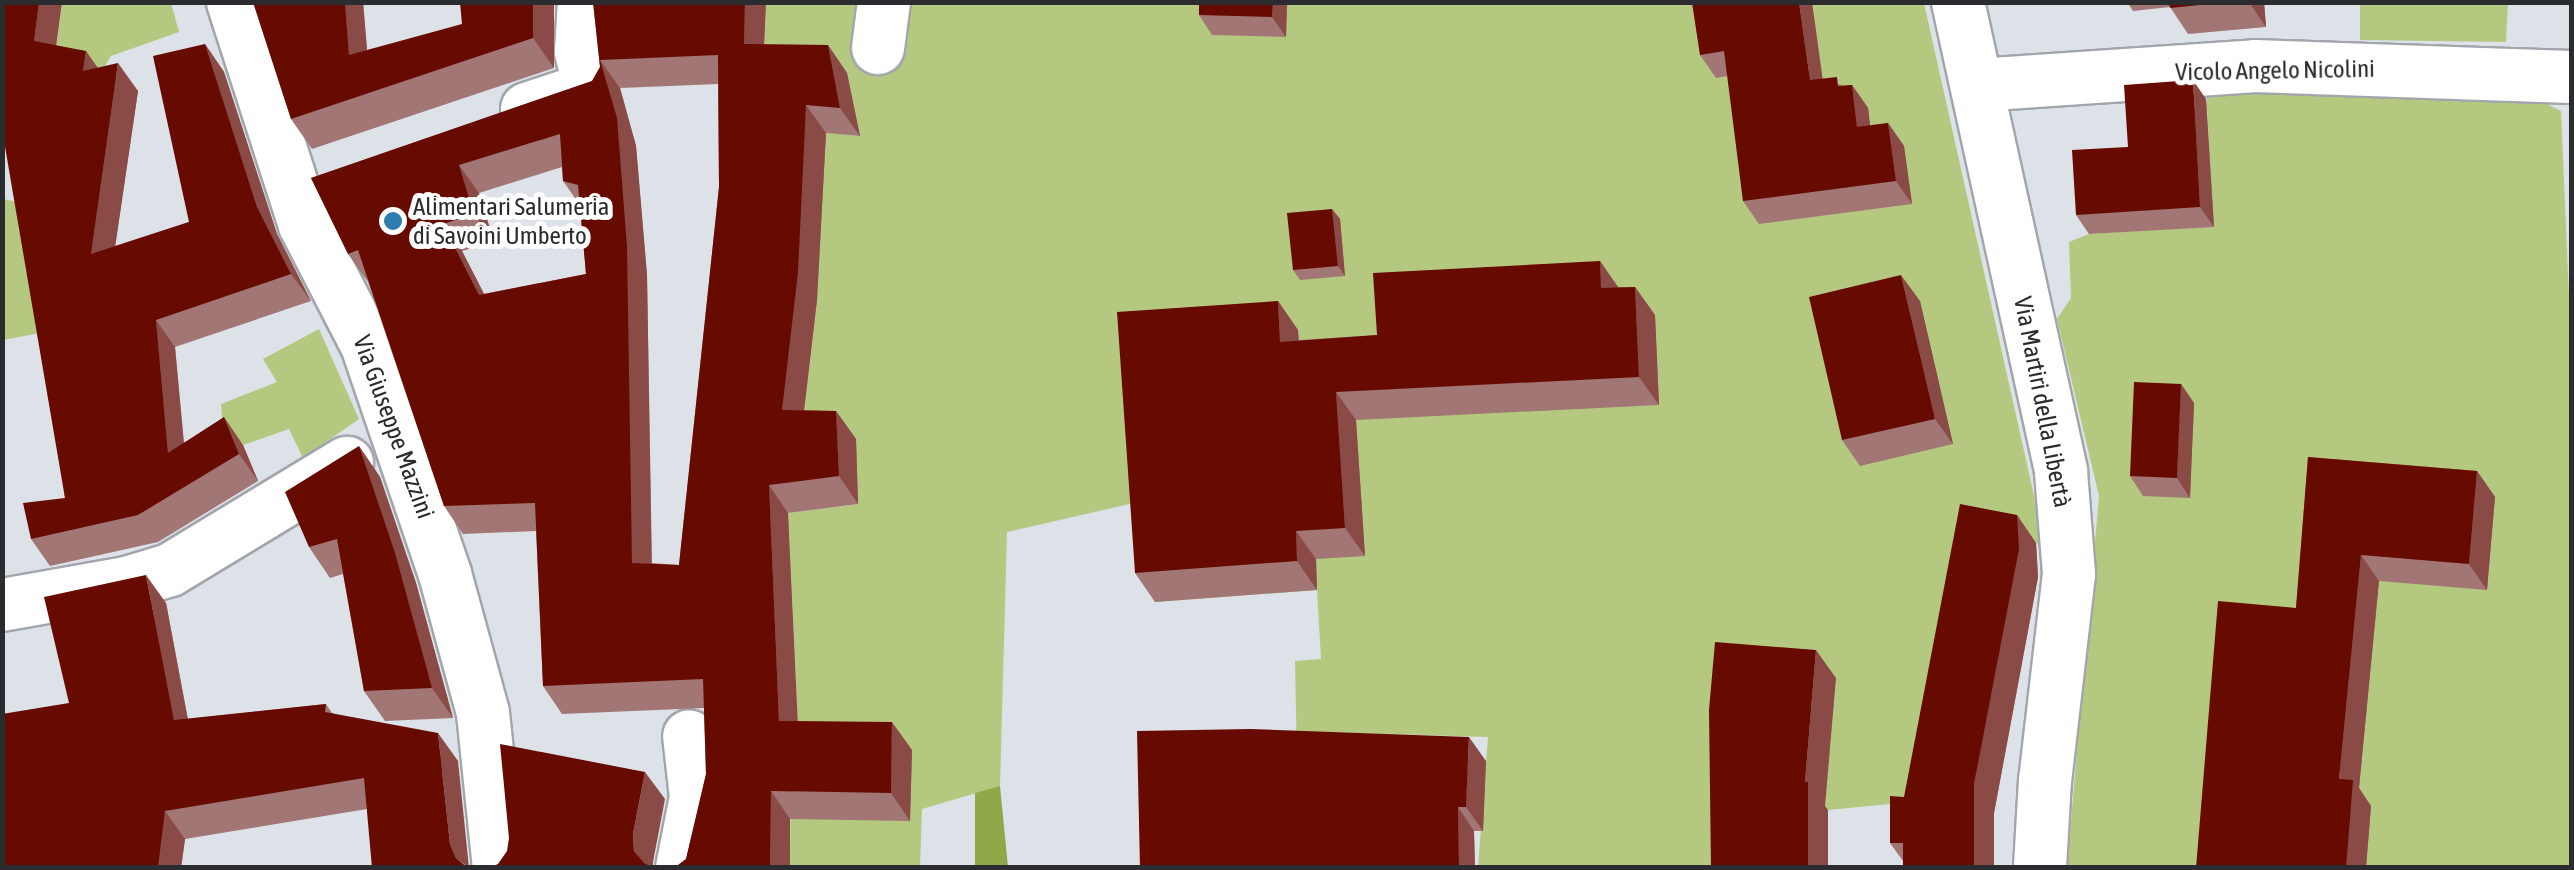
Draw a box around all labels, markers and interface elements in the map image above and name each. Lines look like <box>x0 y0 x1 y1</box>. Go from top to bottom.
street label: Vicolo Angelo Nicolini <box>2175 53 2375 87</box>
place label: Alimentari Salumeria di Savoini Umberto <box>413 192 609 251</box>
marker: Alimentari Salumeria di Savoini Umberto <box>382 210 404 232</box>
street label: Via Martiri della Libertà <box>2008 294 2078 510</box>
street label: Via Giuseppe Mazzini <box>347 331 441 523</box>

